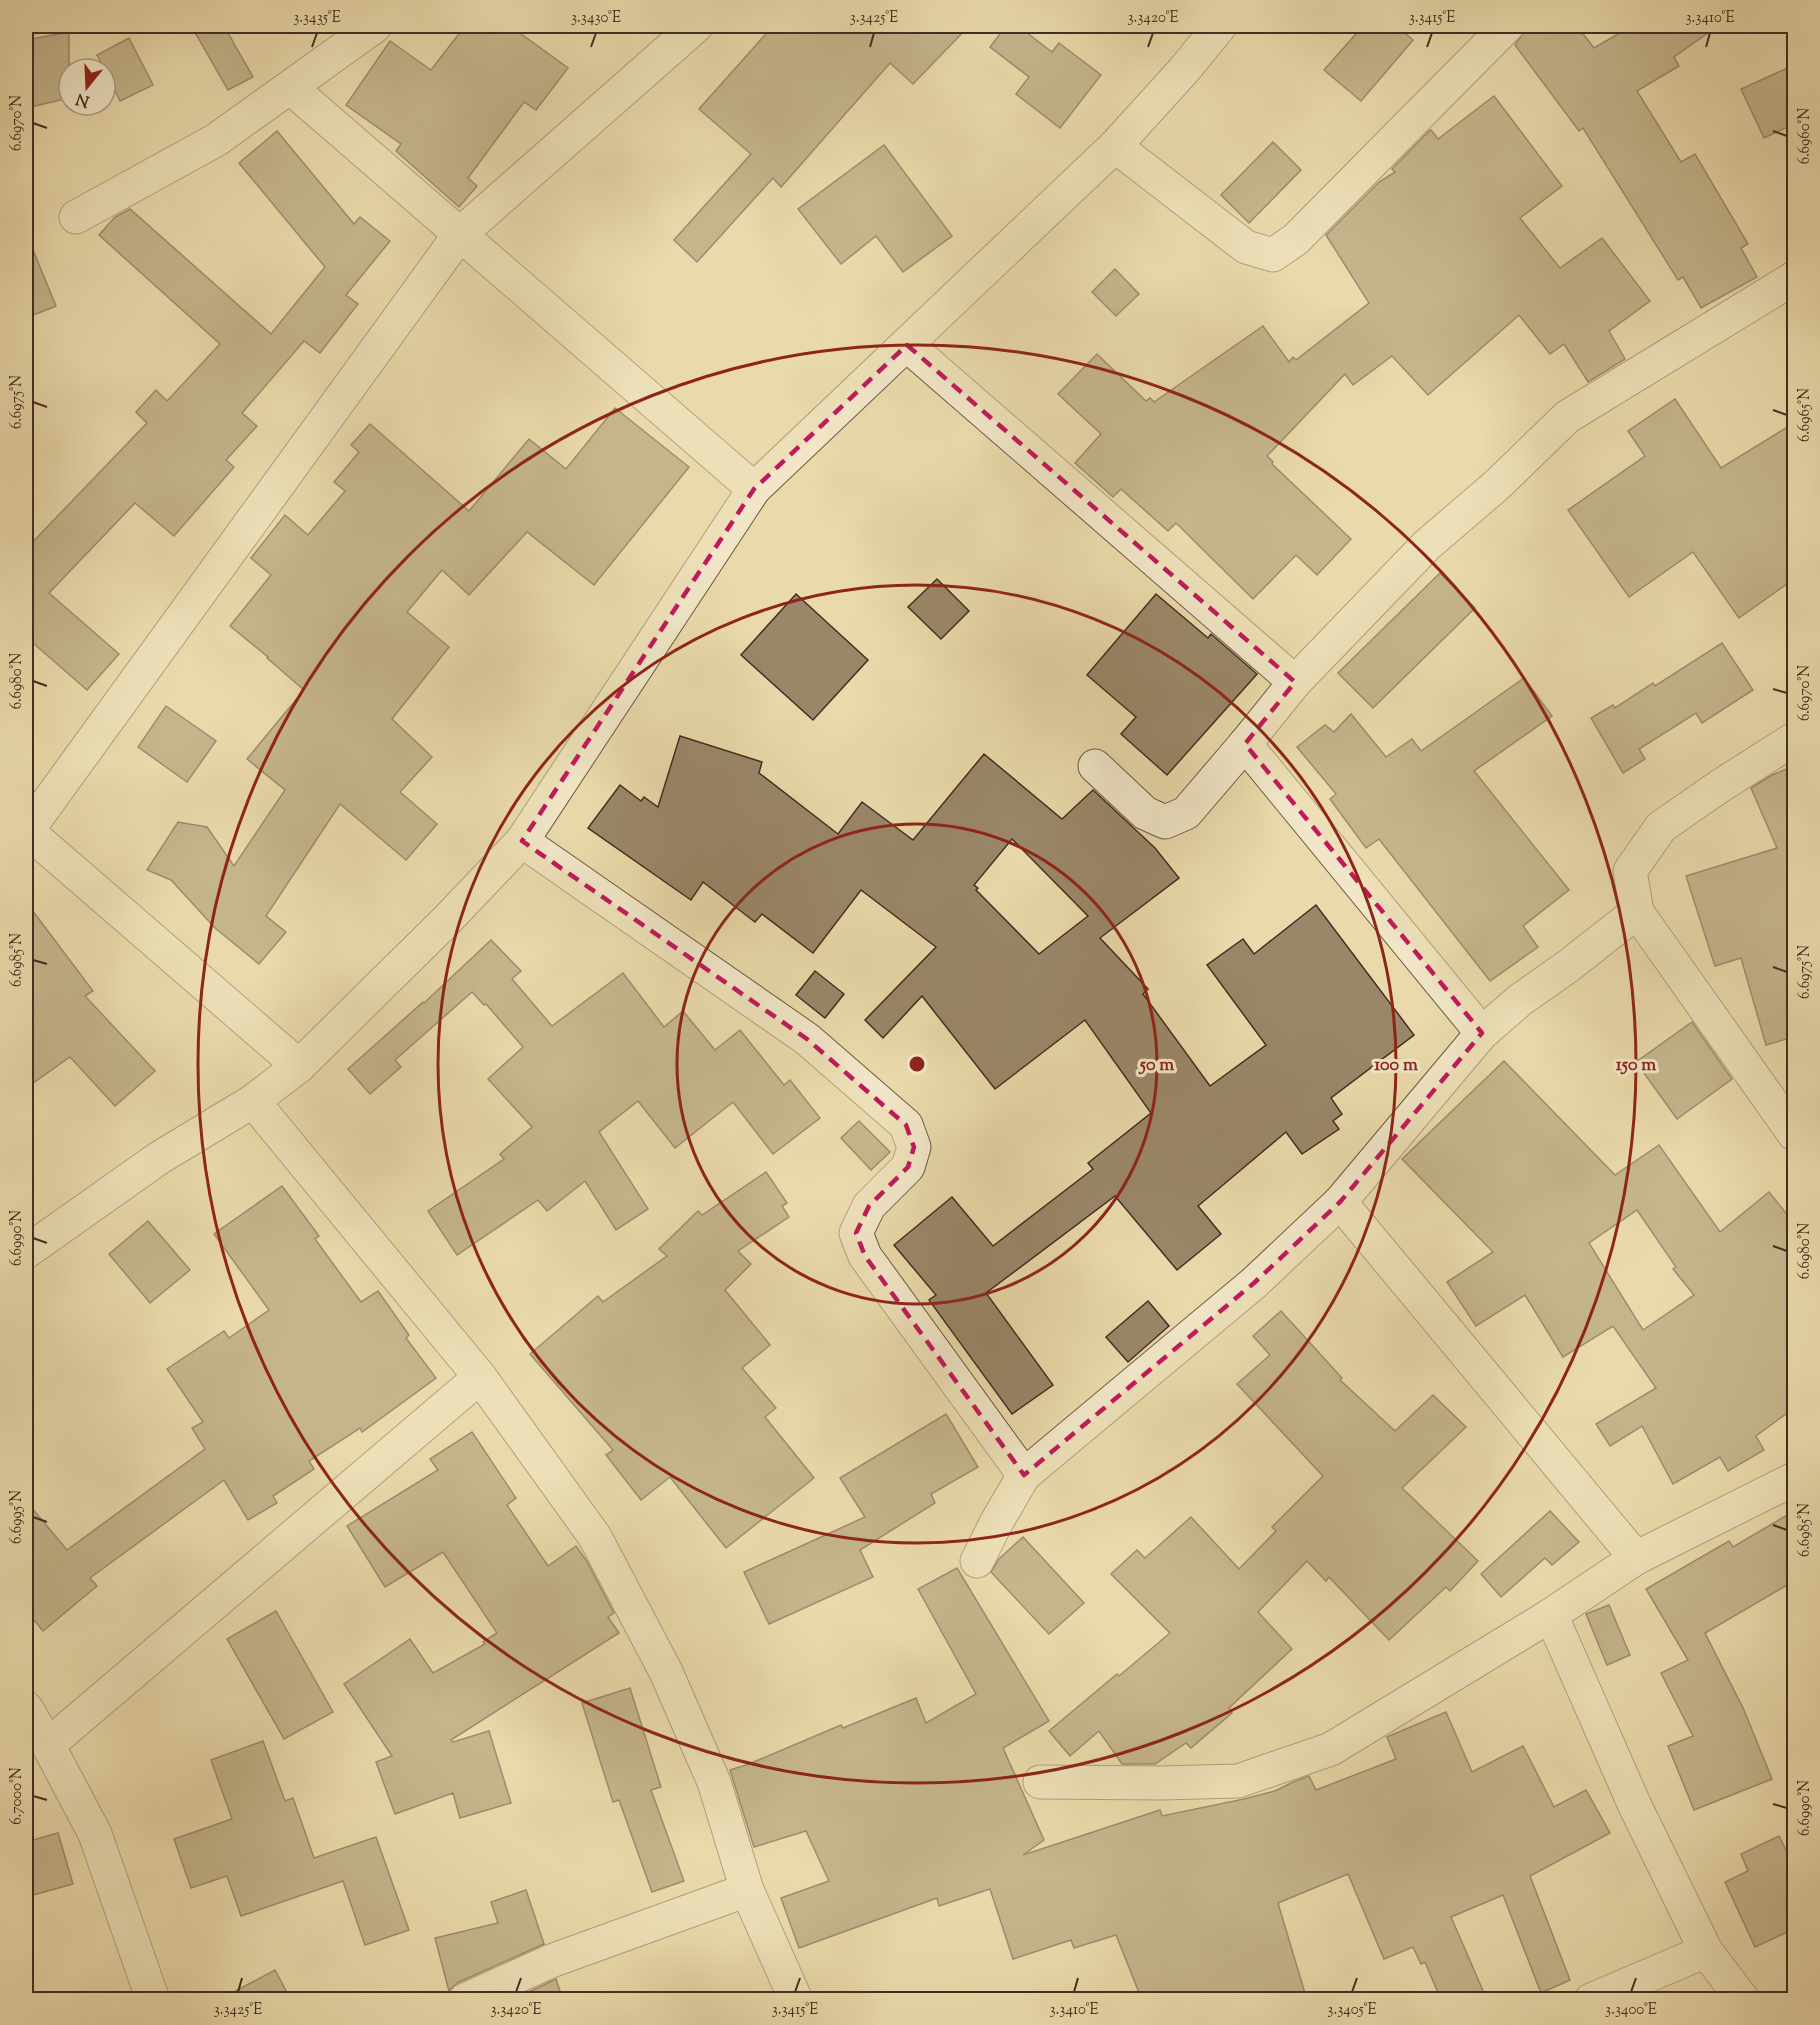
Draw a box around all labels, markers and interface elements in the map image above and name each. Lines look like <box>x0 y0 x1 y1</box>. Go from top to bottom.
text: 3.3435°E <box>293 8 341 29</box>
text: 3.3430°E <box>571 8 621 29</box>
text: 3.3425°E <box>850 8 898 29</box>
text: 3.3420°E <box>1127 8 1179 29</box>
text: 3.3415°E <box>1409 8 1455 29</box>
text: 3.3410°E <box>1686 8 1735 29</box>
north arrow <box>57 57 117 117</box>
text: N <box>73 86 93 112</box>
text: 6.6970°N <box>7 95 28 151</box>
text: 6.6960°N <box>1795 108 1816 164</box>
text: 6.6975°N <box>7 375 28 429</box>
text: 6.6965°N <box>1795 388 1816 442</box>
text: 6.6980°N <box>7 653 28 709</box>
text: 6.6970°N <box>1795 665 1816 721</box>
text: 6.6985°N <box>7 933 28 987</box>
text: 6.6975°N <box>1795 945 1816 999</box>
text: 50 m <box>1138 1053 1174 1079</box>
text: 100 m <box>1374 1053 1418 1079</box>
text: 150 m <box>1616 1053 1656 1079</box>
centre of rings <box>907 1054 927 1074</box>
text: 6.6990°N <box>7 1210 28 1266</box>
text: 6.6980°N <box>1795 1223 1816 1279</box>
text: 6.6995°N <box>7 1490 28 1544</box>
text: 6.6985°N <box>1795 1503 1816 1557</box>
text: 6.7000°N <box>7 1767 28 1825</box>
text: 6.6990°N <box>1795 1780 1816 1836</box>
text: 3.3425°E <box>214 2000 262 2021</box>
text: 3.3420°E <box>490 2000 542 2021</box>
text: 3.3415°E <box>772 2000 818 2021</box>
text: 3.3410°E <box>1050 2000 1099 2021</box>
text: 3.3405°E <box>1327 2000 1377 2021</box>
text: 3.3400°E <box>1605 2000 1657 2021</box>

